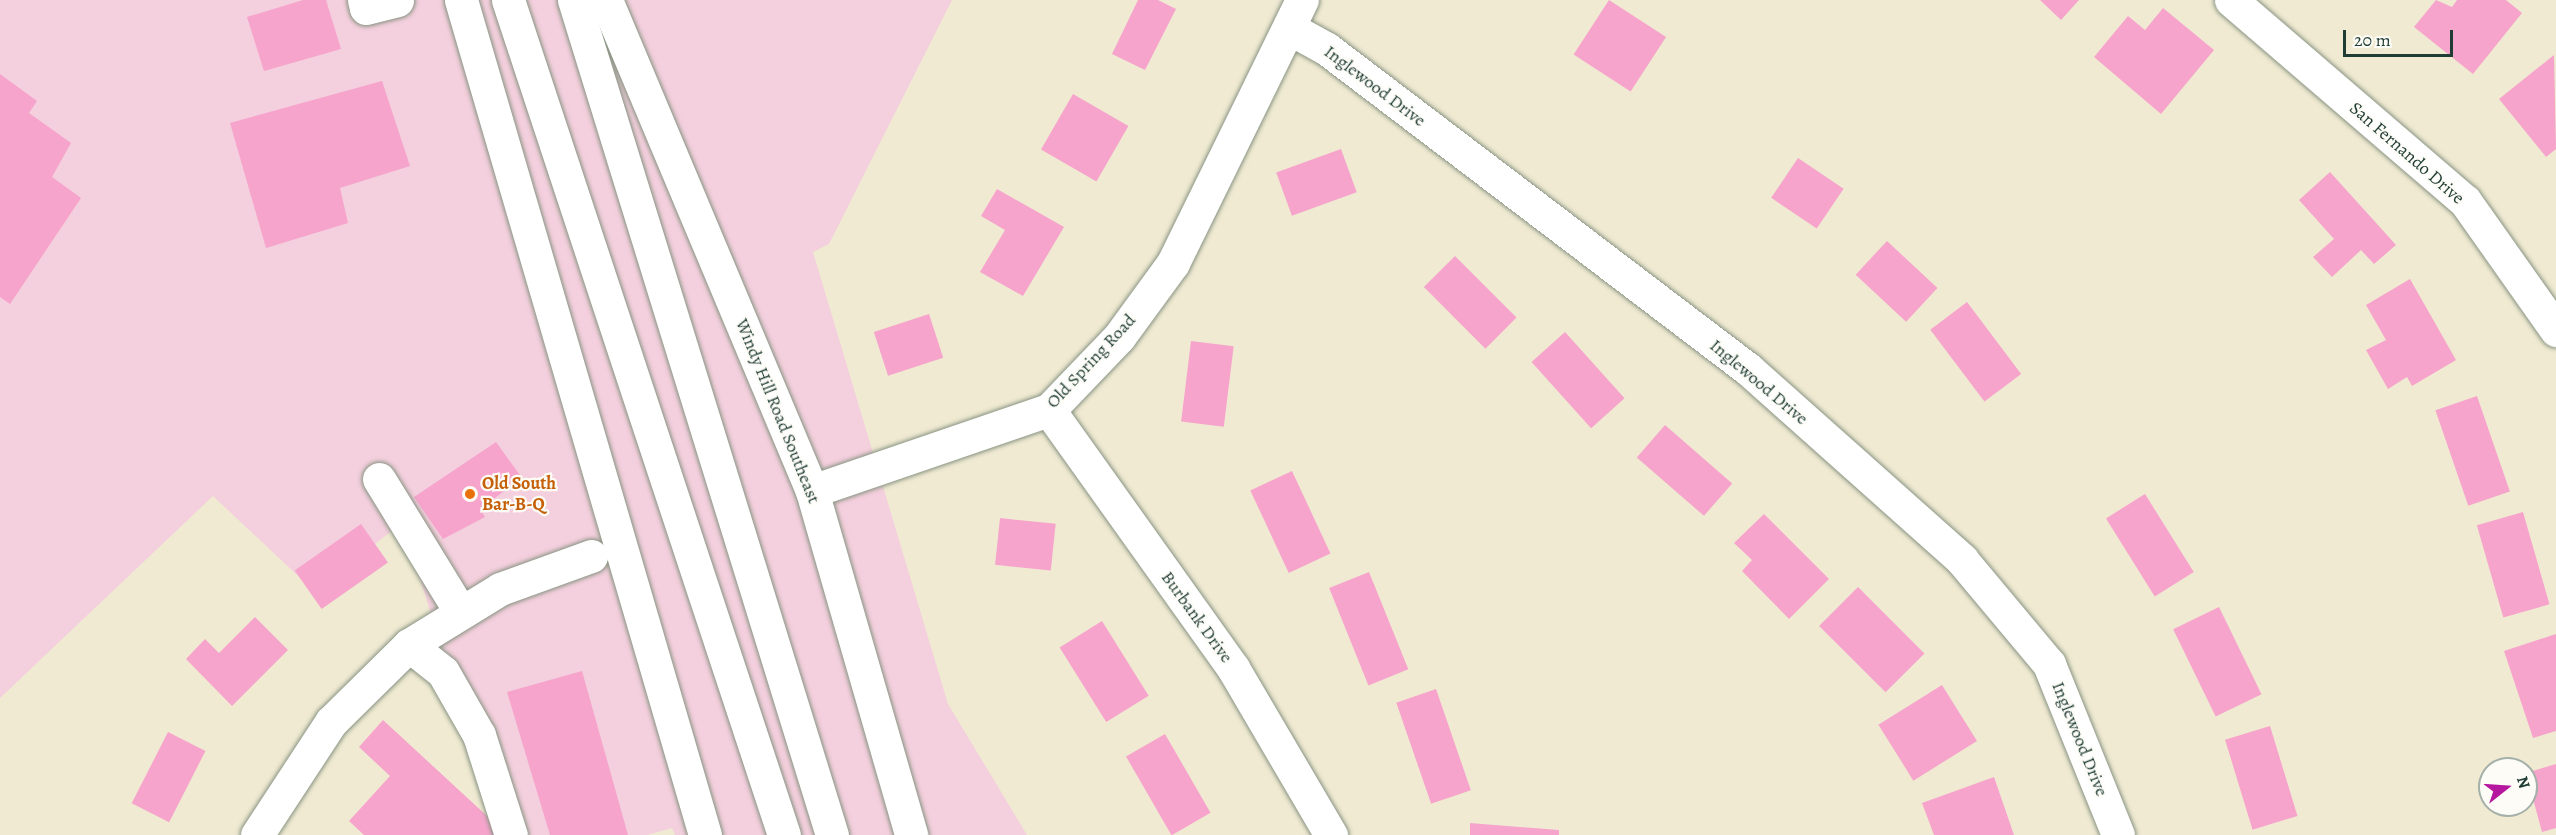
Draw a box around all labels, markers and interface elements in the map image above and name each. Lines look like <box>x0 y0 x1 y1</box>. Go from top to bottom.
scale bar <box>2346 18 2456 56</box>
text: 20 m <box>2354 28 2391 52</box>
street label: Inglewood Drive <box>1320 41 1430 131</box>
street label: San Fernando Drive <box>2345 97 2469 209</box>
street label: Old Spring Road <box>1042 309 1140 413</box>
street label: Windy Hill Road Southeast <box>731 316 825 506</box>
street label: Inglewood Drive <box>1705 335 1813 429</box>
place label: Old South Bar-B-Q <box>482 473 556 516</box>
marker: Old South Bar-B-Q <box>463 487 477 501</box>
street label: Burbank Drive <box>1157 567 1237 667</box>
street label: Inglewood Drive <box>2047 679 2113 799</box>
north arrow <box>2478 757 2538 817</box>
text: N <box>2511 774 2536 791</box>

